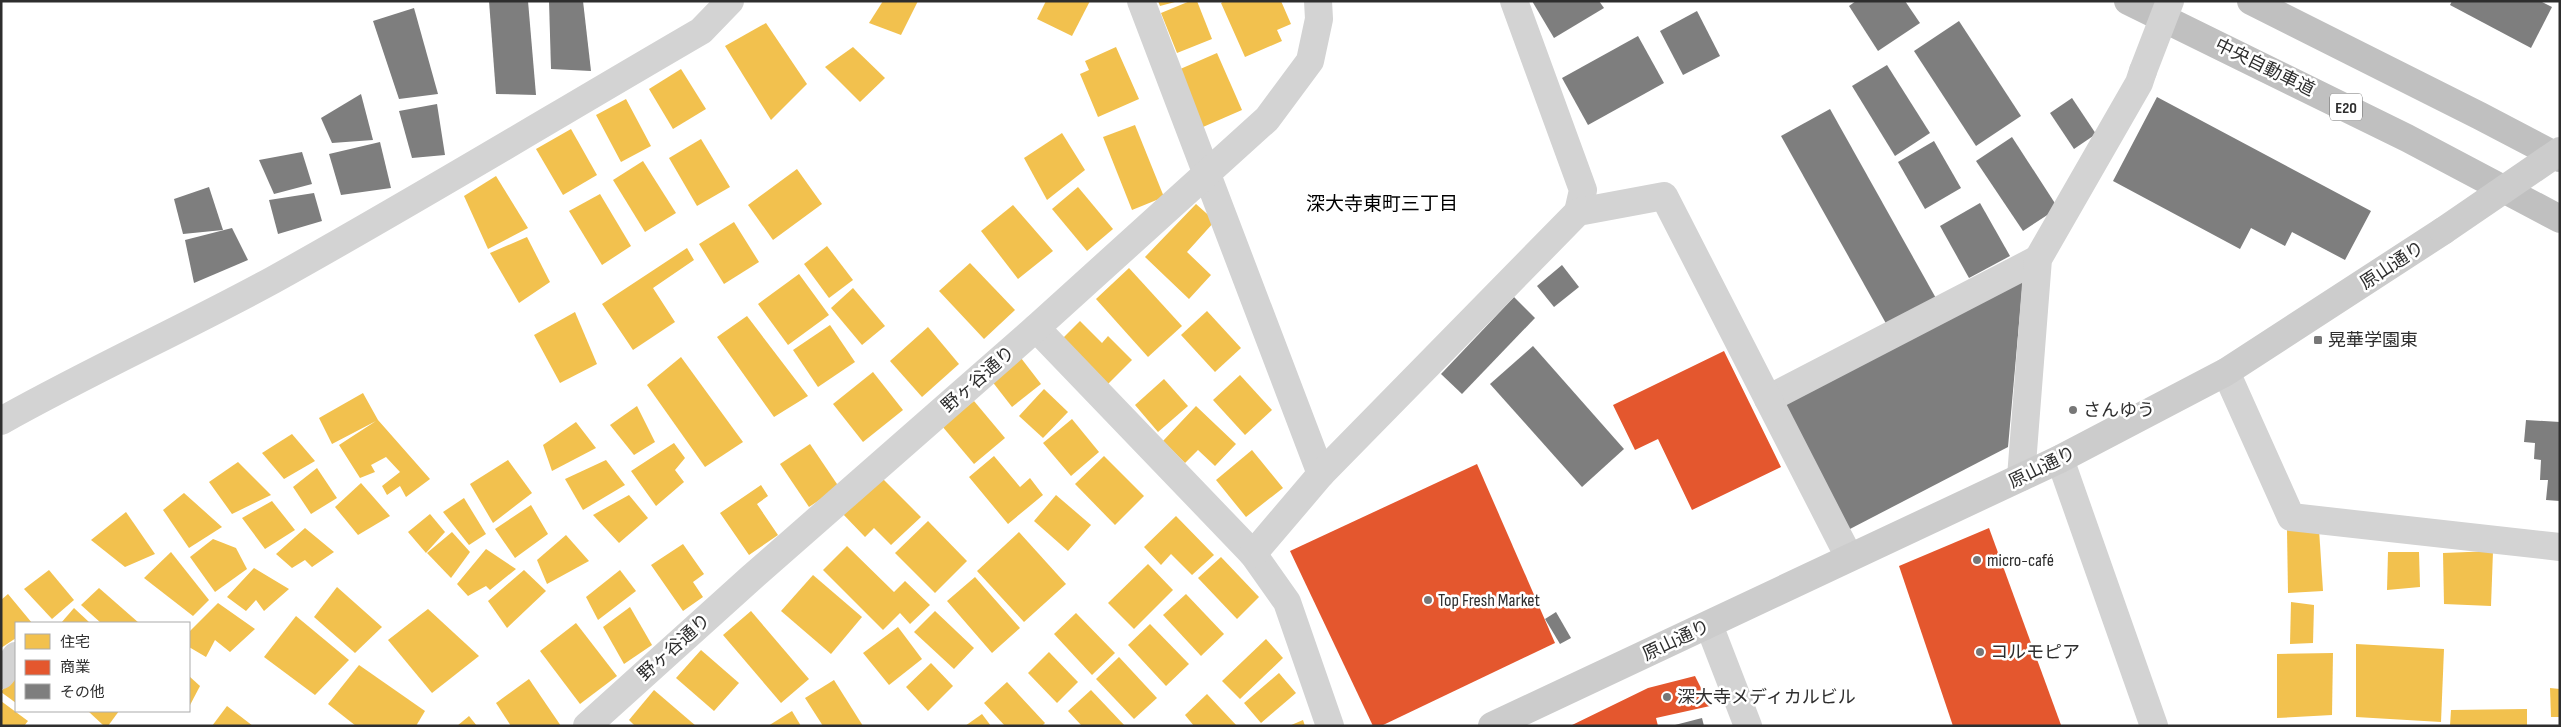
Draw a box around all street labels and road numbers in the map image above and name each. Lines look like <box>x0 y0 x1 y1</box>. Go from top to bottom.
street label: 中央自動車道 <box>2212 34 2318 101</box>
road number: E20 <box>2330 94 2362 120</box>
street label: 原山通り <box>2356 237 2428 294</box>
street label: 野ヶ谷通り <box>937 342 1019 417</box>
street label: 原山通り <box>2005 442 2079 493</box>
street label: 野ヶ谷通り <box>634 609 715 685</box>
street label: 原山通り <box>1639 616 1713 665</box>

